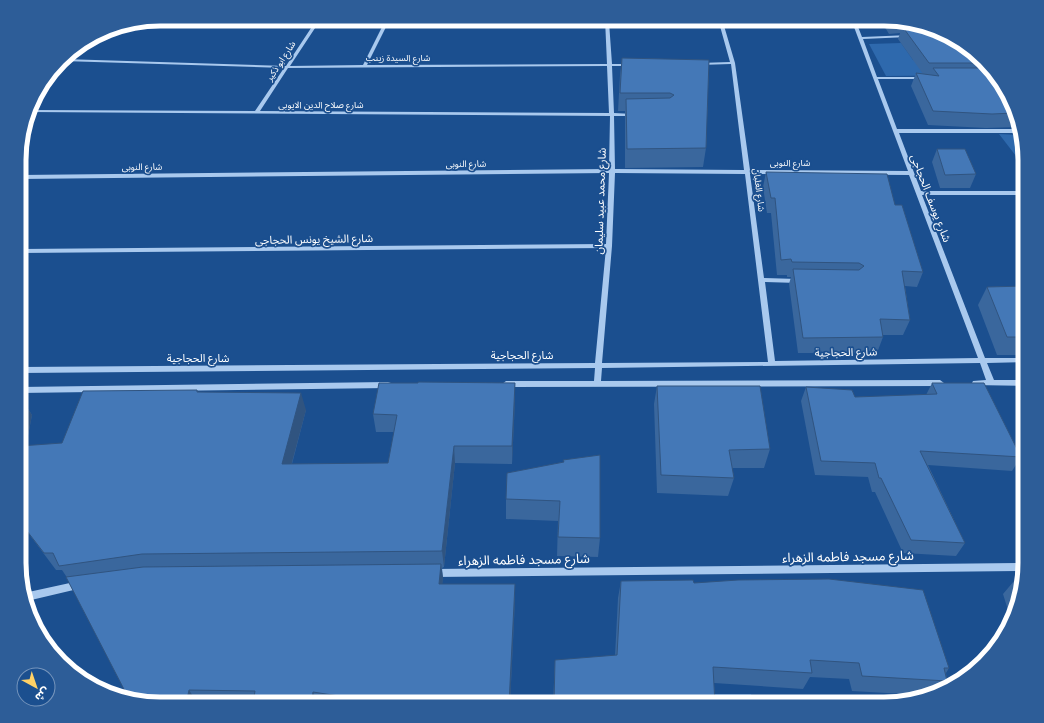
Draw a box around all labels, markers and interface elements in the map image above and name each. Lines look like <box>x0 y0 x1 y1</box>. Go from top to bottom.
street label: شارع ابو ذكير <box>263 39 299 85</box>
street label: شارع السيدة زينب <box>366 52 430 65</box>
street label: شارع صلاح الدين الايوبى <box>278 99 364 112</box>
street label: شارع محمد عبيد سليمان <box>592 147 610 255</box>
street label: شارع يوسف الحجاجى <box>907 152 953 245</box>
street label: شارع النوبى <box>770 157 810 170</box>
street label: شارع النوبى <box>446 158 486 171</box>
street label: شارع النوبى <box>122 161 162 174</box>
street label: شارع الغلبان <box>749 168 768 212</box>
street label: شارع الشيخ يونس الحجاجى <box>255 232 374 248</box>
street label: شارع الحجاجية <box>815 345 878 361</box>
street label: شارع الحجاجية <box>491 349 554 363</box>
street label: شارع الحجاجية <box>167 352 230 366</box>
street label: شارع مسجد فاطمه الزهراء <box>782 548 914 568</box>
street label: شارع مسجد فاطمه الزهراء <box>458 551 590 571</box>
north arrow <box>16 667 56 707</box>
text: ش <box>32 684 52 704</box>

